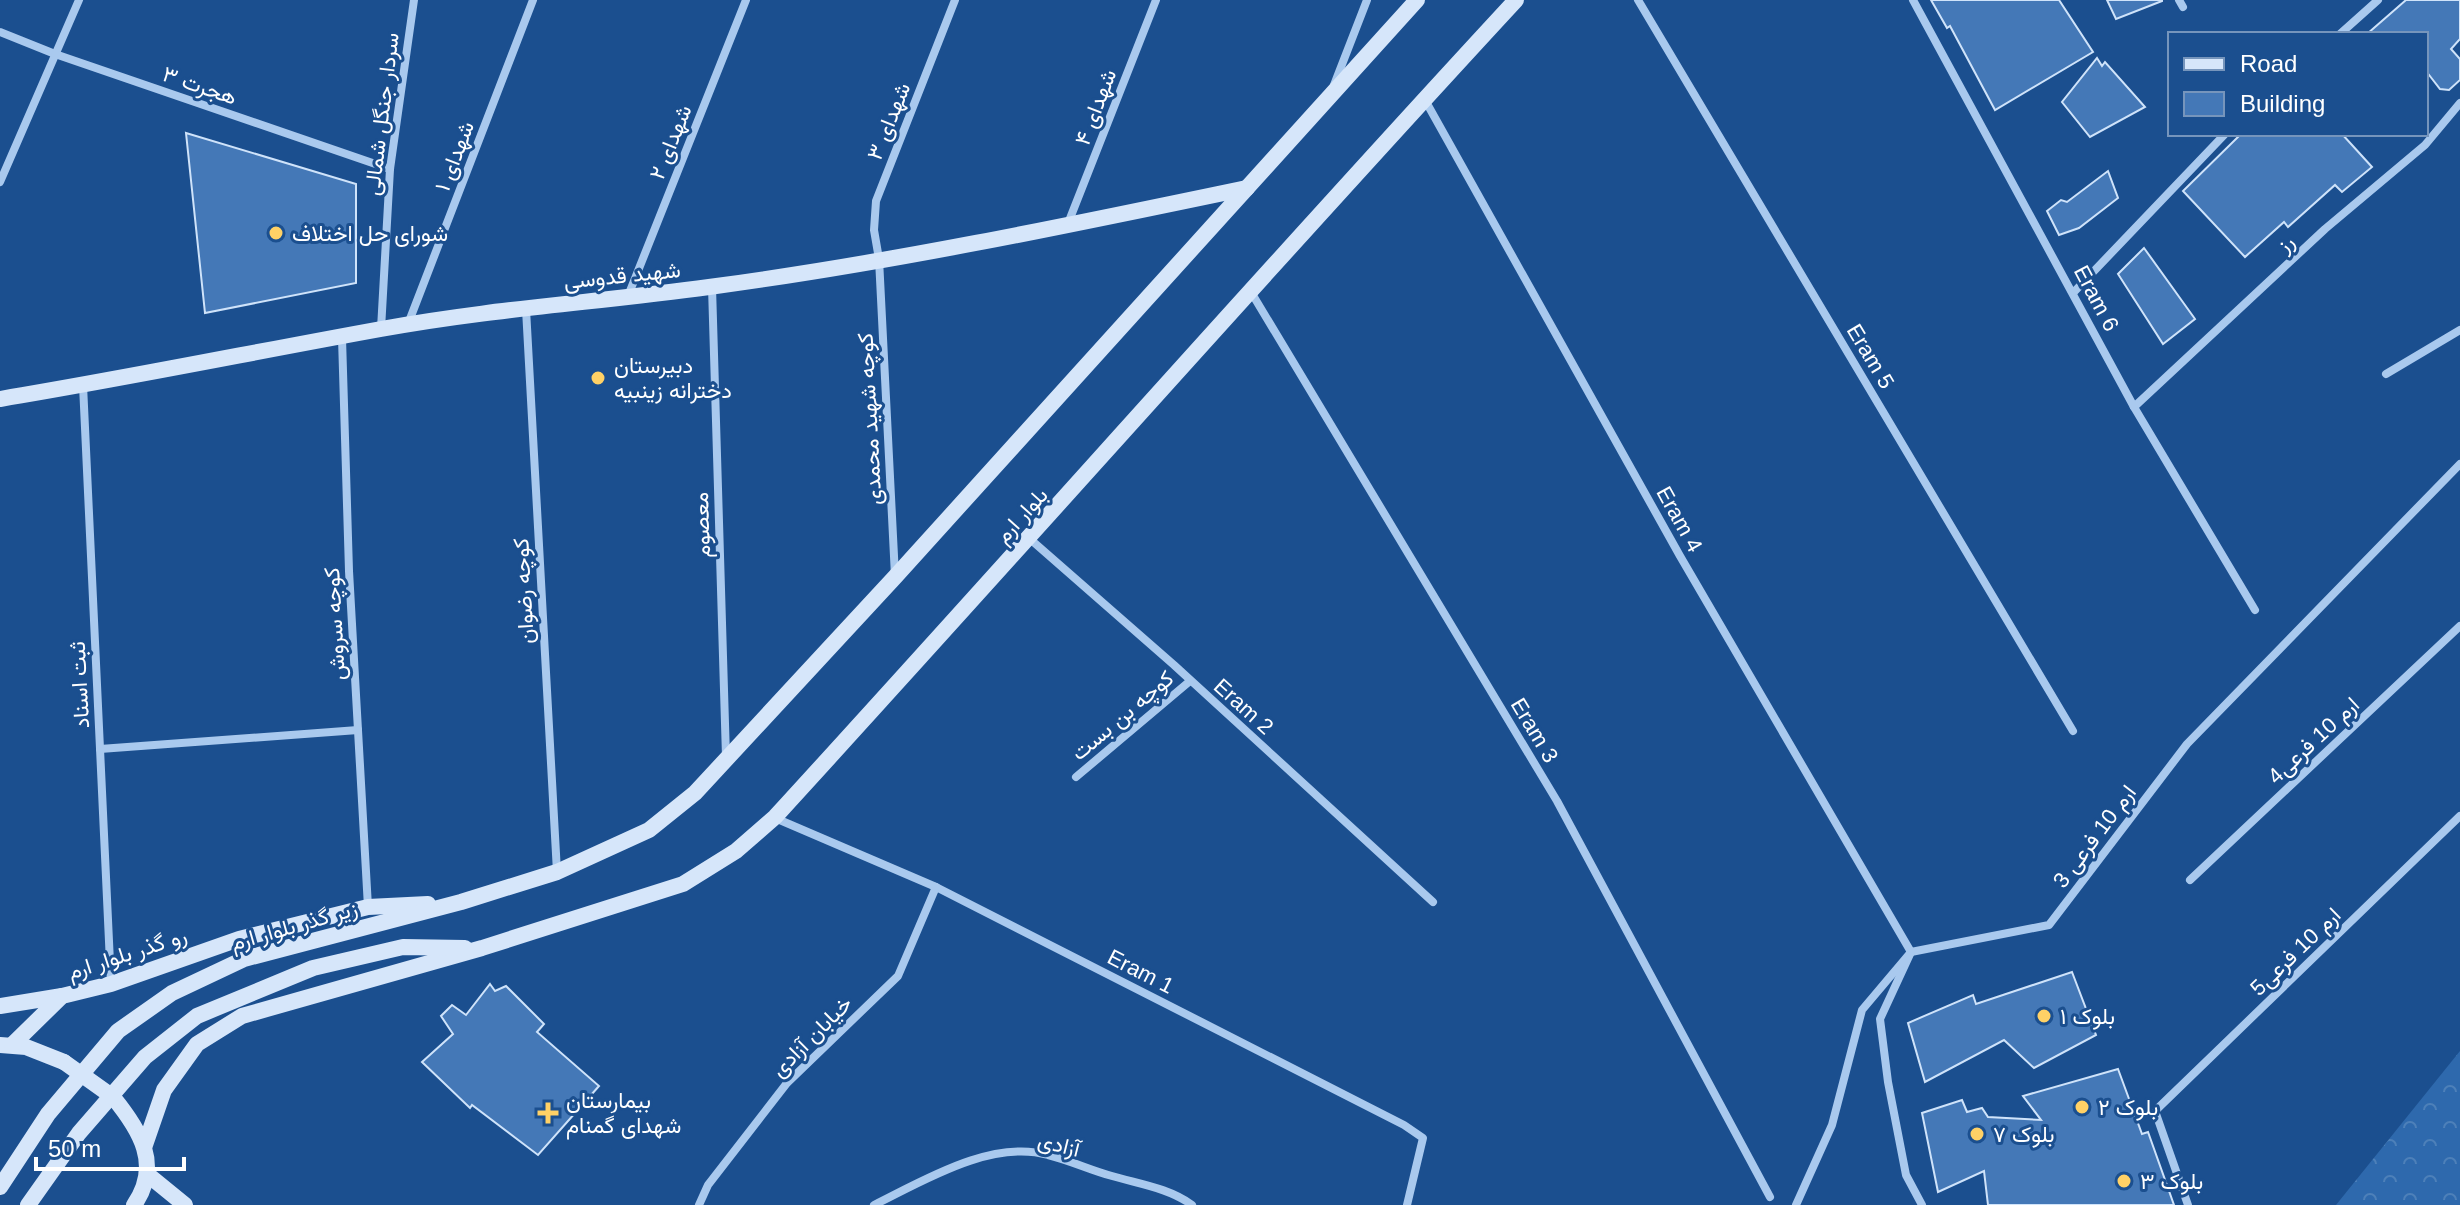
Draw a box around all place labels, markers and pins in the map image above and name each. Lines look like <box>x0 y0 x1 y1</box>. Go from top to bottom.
place label: شورای حل اختلاف <box>292 221 448 247</box>
marker: شورای حل اختلاف <box>267 224 285 242</box>
place label: دبیرستان دخترانه زینبیه <box>614 353 732 404</box>
marker: دبیرستان دخترانه زینبیه <box>589 369 607 387</box>
place label: بلوک ۱ <box>2060 1004 2115 1030</box>
marker: بلوک ۱ <box>2035 1007 2053 1025</box>
place label: بیمارستان شهدای گمنام <box>566 1088 681 1140</box>
place label: بلوک ۲ <box>2098 1095 2158 1121</box>
marker: بلوک ۲ <box>2073 1098 2091 1116</box>
marker: بیمارستان شهدای گمنام <box>537 1102 559 1124</box>
place label: بلوک ۷ <box>1993 1122 2055 1148</box>
marker: بلوک ۷ <box>1968 1125 1986 1143</box>
place label: بلوک ۳ <box>2140 1169 2203 1195</box>
marker: بلوک ۳ <box>2115 1172 2133 1190</box>

